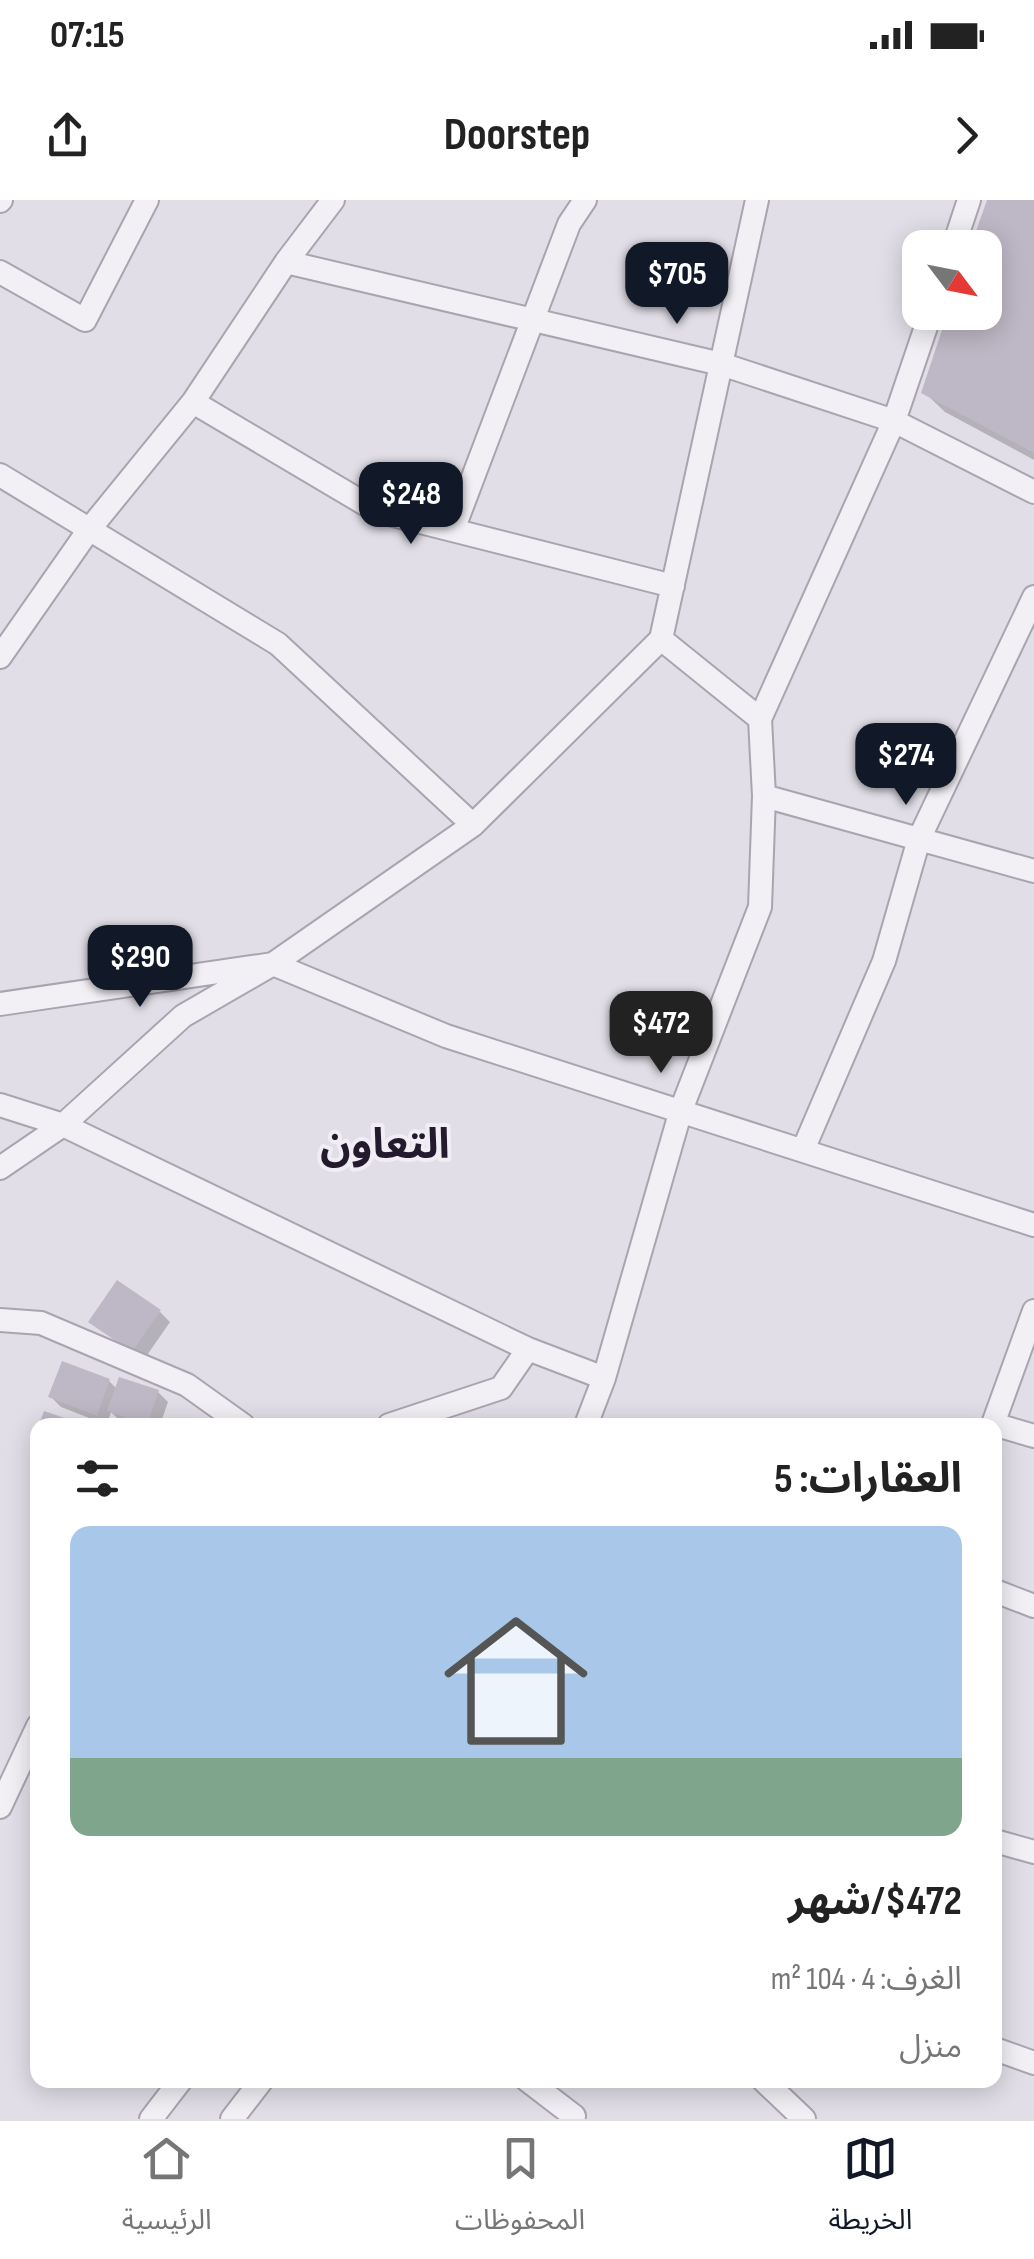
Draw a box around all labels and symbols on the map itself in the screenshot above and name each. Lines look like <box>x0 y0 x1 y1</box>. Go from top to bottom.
north arrow <box>902 230 1002 330</box>
pin: $705 <box>618 242 736 327</box>
pin: $248 <box>352 462 470 547</box>
pin: $274 <box>847 723 965 808</box>
pin: $290 <box>81 925 199 1010</box>
pin: $472 <box>602 991 720 1076</box>
district label: التعاون <box>320 1120 450 1171</box>

